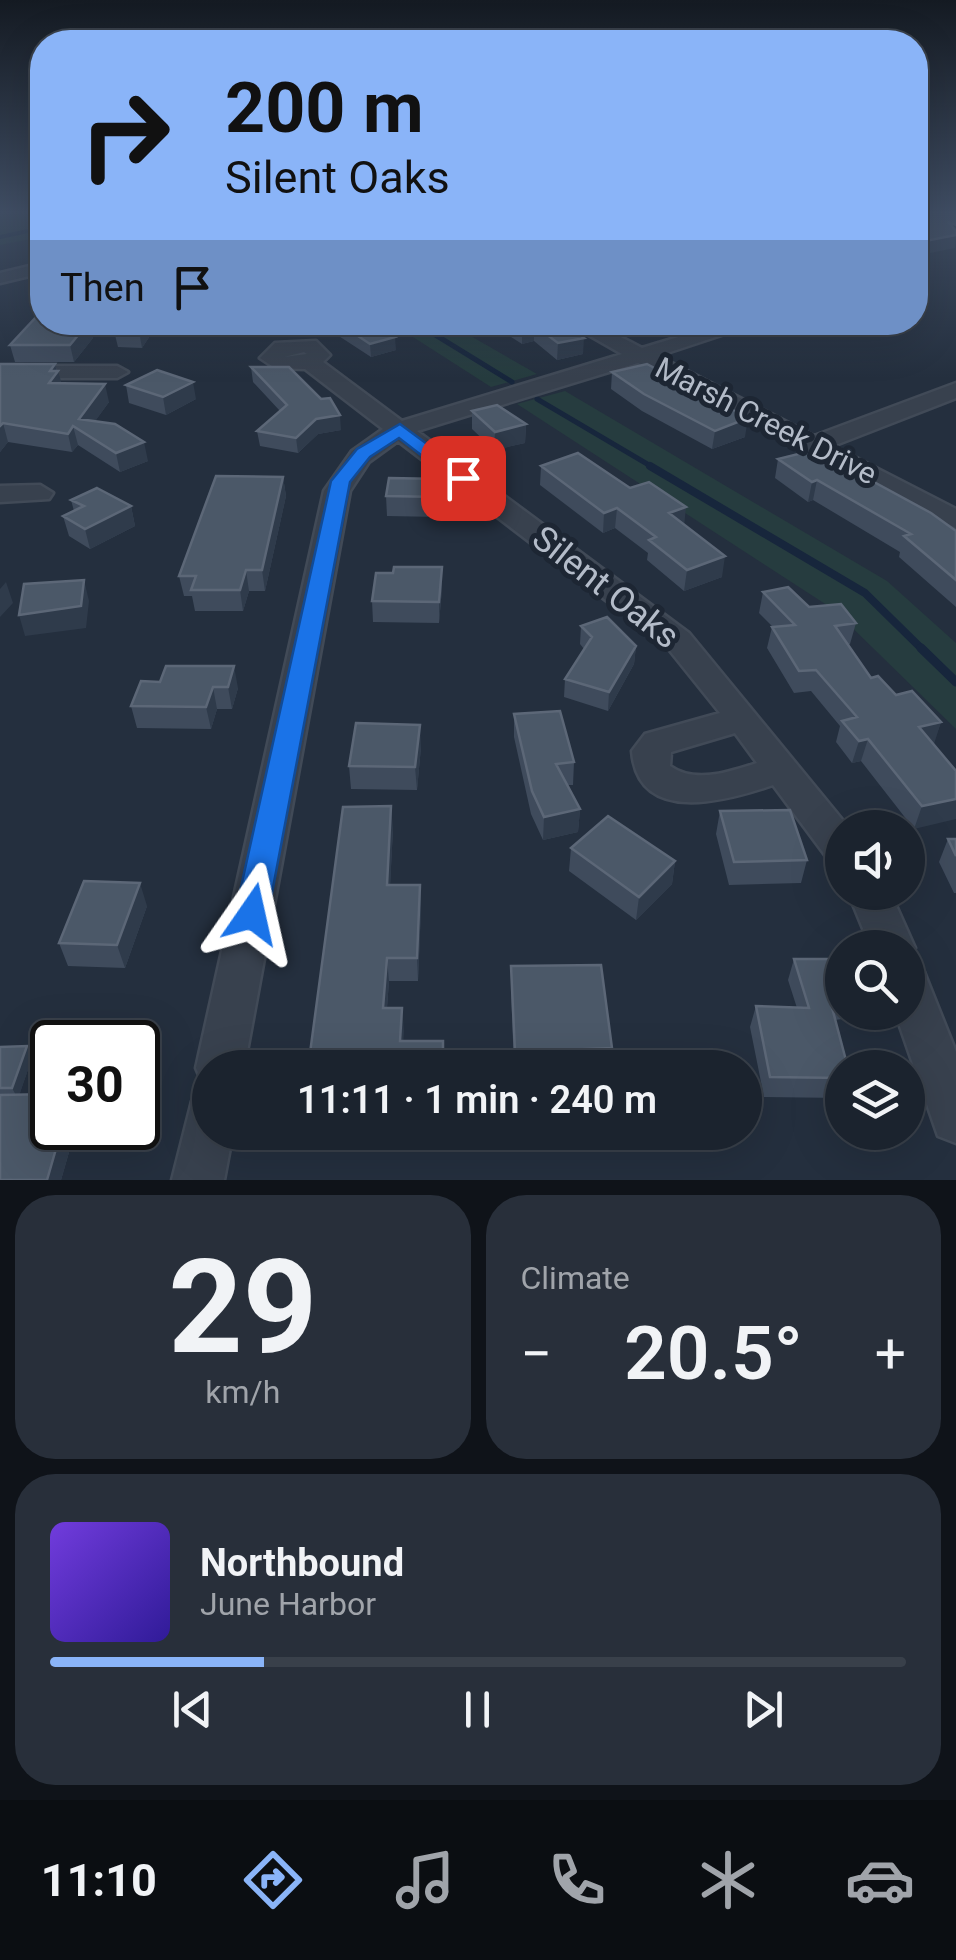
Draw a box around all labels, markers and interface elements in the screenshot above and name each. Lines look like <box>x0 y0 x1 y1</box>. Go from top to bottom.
text: 200 m <box>225 67 424 149</box>
icon: right <box>60 70 190 200</box>
text: Silent Oaks <box>225 151 450 204</box>
icon: arrive <box>165 260 220 315</box>
text: Then <box>60 266 145 310</box>
street label: Marsh Creek Drive <box>650 350 883 491</box>
pin <box>421 436 506 521</box>
icon: arrive <box>436 451 491 506</box>
street label: Silent Oaks <box>524 517 687 657</box>
map controls <box>825 810 925 1150</box>
button: sound <box>825 810 925 910</box>
position arrow <box>200 862 304 966</box>
button: search <box>825 930 925 1030</box>
speed limit sign: 30 <box>30 1020 160 1150</box>
button: layers <box>825 1050 925 1150</box>
text: 11:11 · 1 min · 240 m <box>297 1078 657 1122</box>
text: 29 <box>168 1231 317 1384</box>
text: Climate <box>521 1259 630 1297</box>
text: 20.5° <box>624 1309 803 1397</box>
text: − <box>521 1322 552 1386</box>
text: + <box>875 1322 906 1386</box>
text: km/h <box>205 1373 280 1411</box>
text: Northbound <box>200 1541 404 1585</box>
text: June Harbor <box>200 1585 376 1623</box>
icon: previous <box>165 1682 220 1737</box>
icon: pause <box>450 1682 505 1737</box>
icon: next <box>736 1682 791 1737</box>
icon: directions <box>238 1845 308 1915</box>
icon: music <box>390 1845 460 1915</box>
icon: phone <box>542 1845 612 1915</box>
icon: climate <box>693 1845 763 1915</box>
icon: car <box>845 1845 915 1915</box>
text: 11:10 <box>41 1854 157 1907</box>

